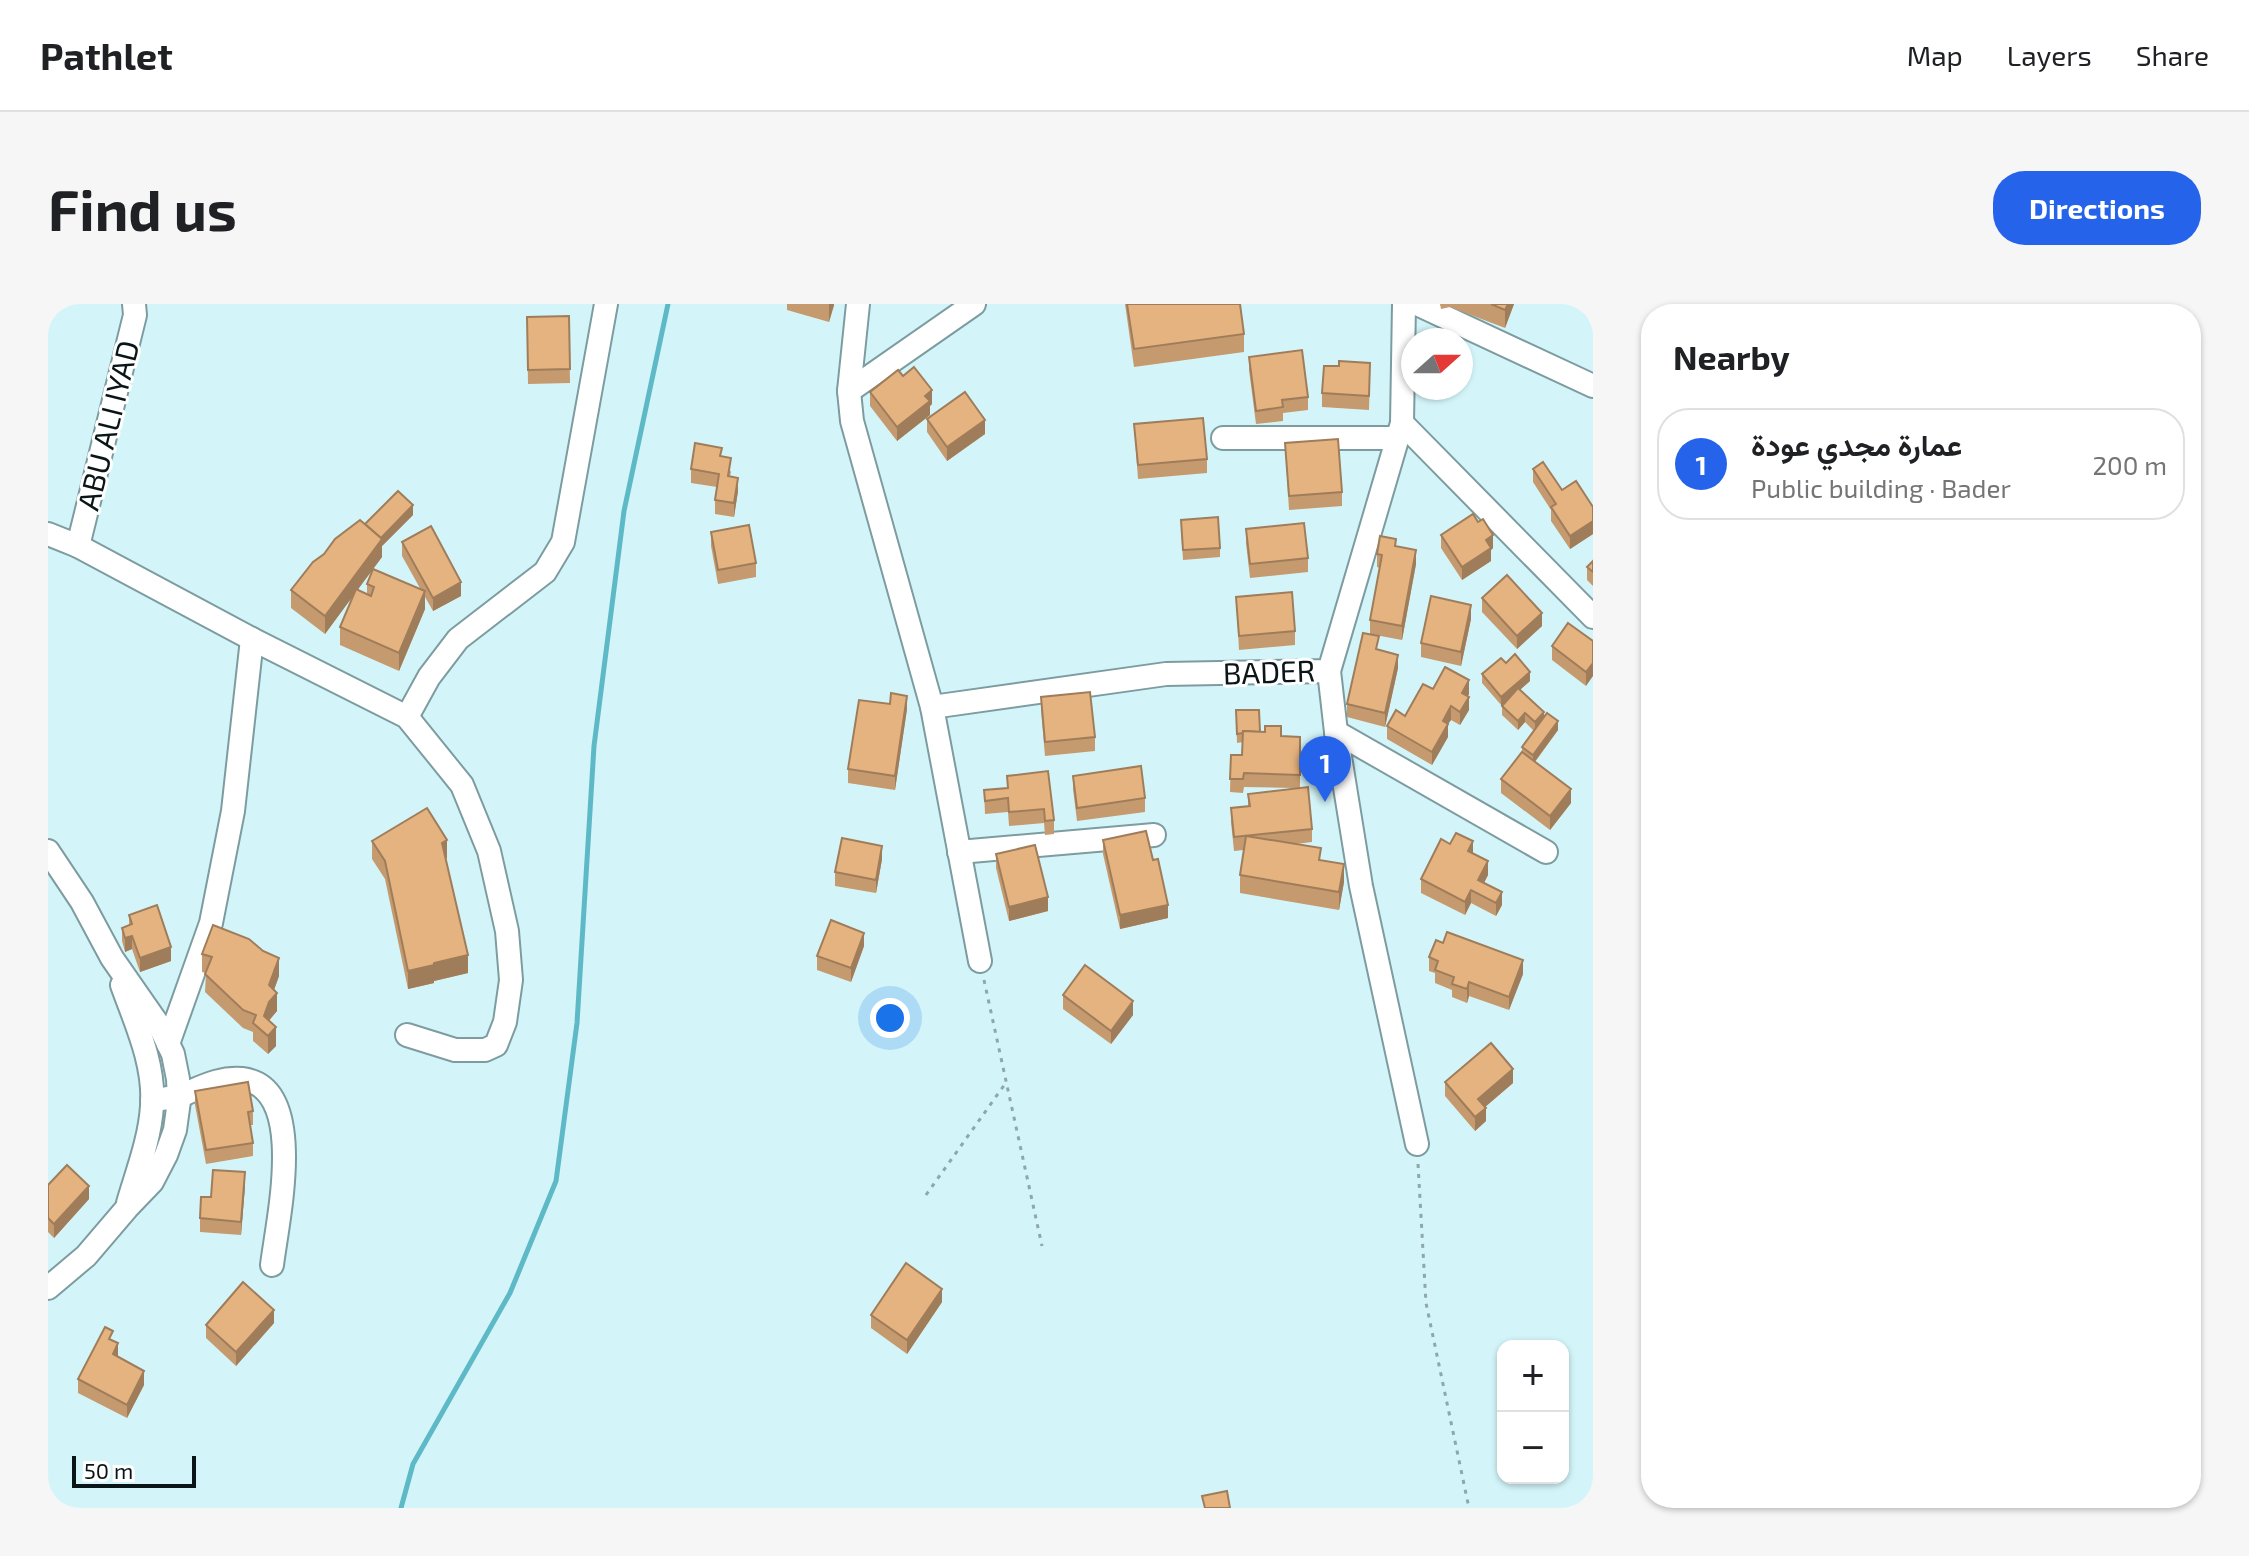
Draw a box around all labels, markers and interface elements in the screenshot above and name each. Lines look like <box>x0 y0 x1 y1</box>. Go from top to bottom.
text: Pathlet <box>40 32 173 78</box>
text: Map <box>1907 38 1963 72</box>
text: Layers <box>2007 38 2092 72</box>
text: Share <box>2136 38 2209 72</box>
button: Directions <box>1993 171 2201 245</box>
text: Find us <box>48 175 237 242</box>
north arrow <box>1401 328 1473 400</box>
street label: ABU ALI IYAD <box>69 336 145 514</box>
text: Nearby <box>1673 336 1790 377</box>
text: عمارة مجدي عودة <box>1751 426 1962 462</box>
text: 1 <box>1695 449 1707 480</box>
text: 200 m <box>2092 449 2167 480</box>
text: Public building · Bader <box>1751 472 2011 503</box>
street label: BADER <box>1222 651 1316 691</box>
pin: 1 <box>1299 736 1351 802</box>
your location <box>870 998 910 1038</box>
map controls <box>1497 1340 1569 1484</box>
button: + <box>1497 1340 1569 1412</box>
button: − <box>1497 1412 1569 1484</box>
scale bar <box>72 1452 196 1488</box>
text: 50 m <box>84 1457 133 1483</box>

